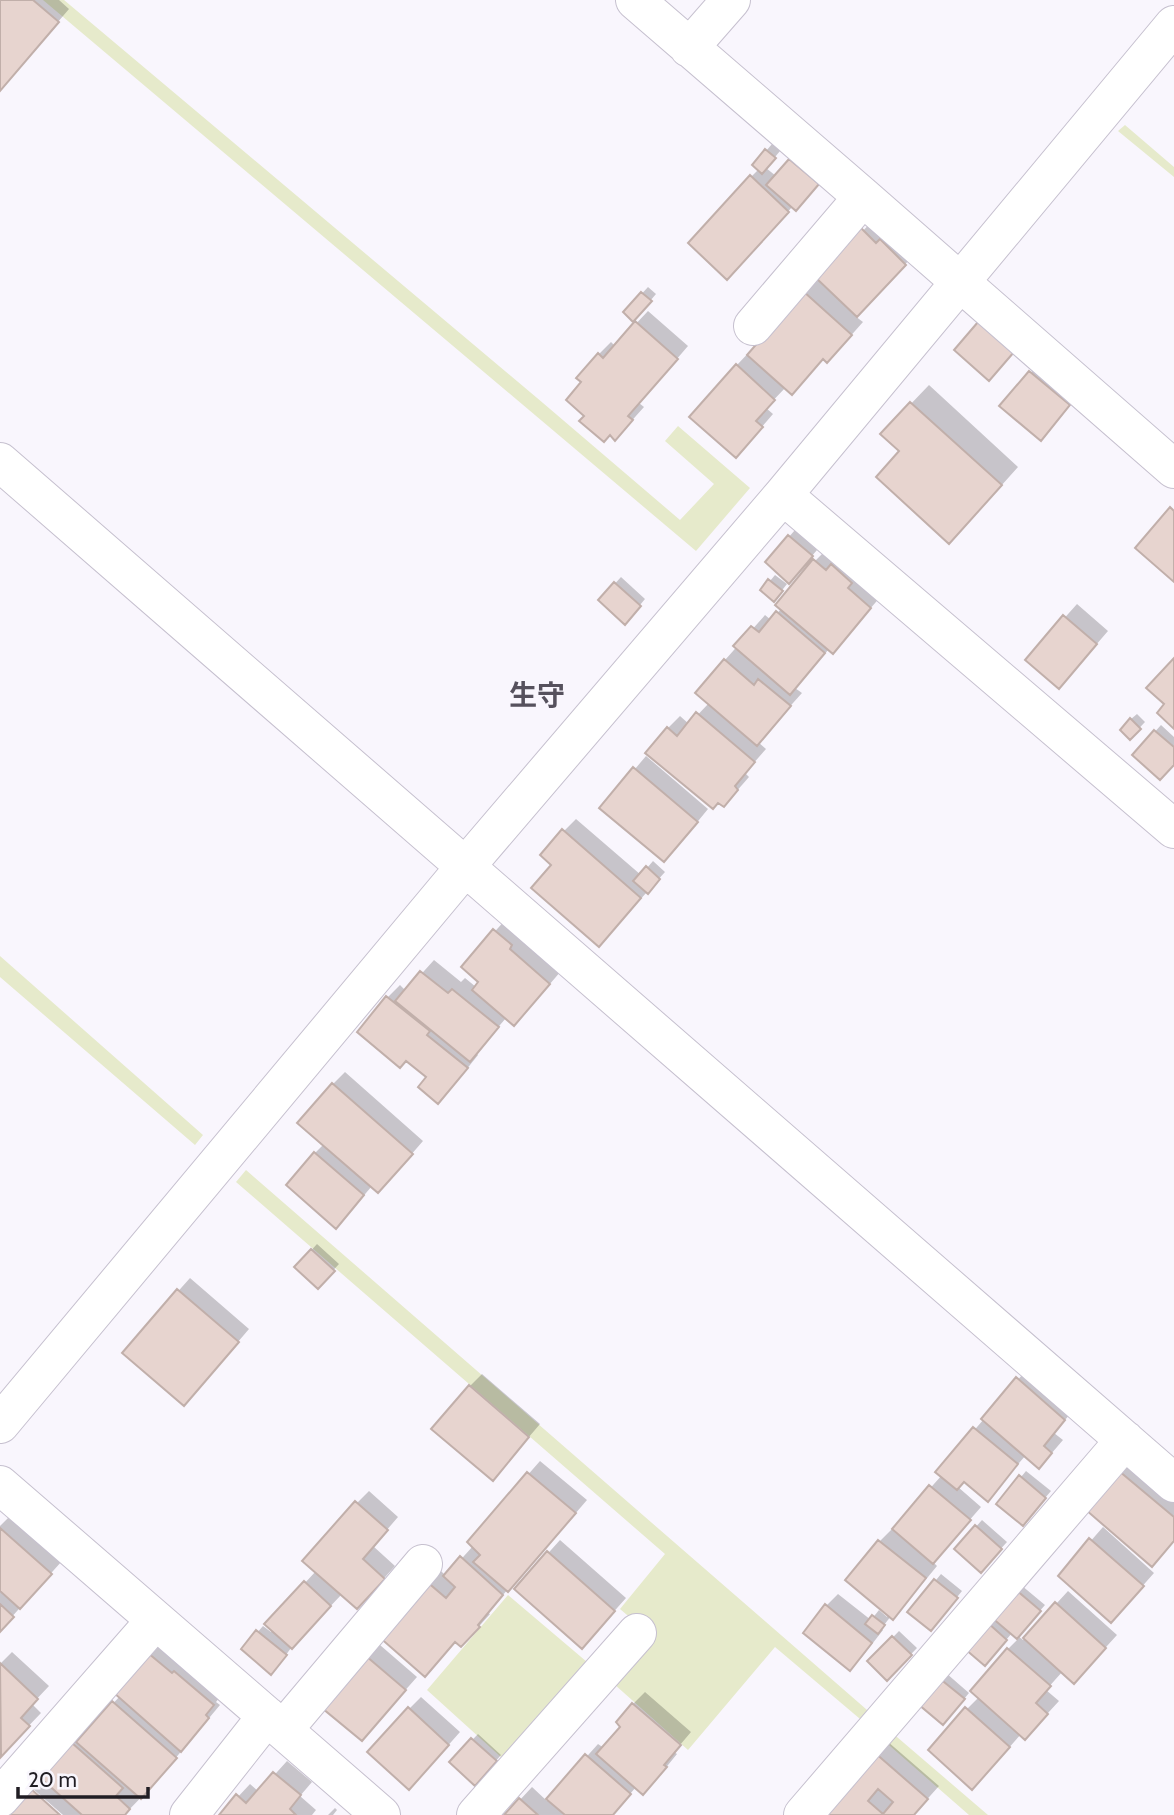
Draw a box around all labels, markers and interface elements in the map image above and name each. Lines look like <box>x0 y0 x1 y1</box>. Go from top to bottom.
district label: 生守 <box>509 678 565 712</box>
scale bar <box>18 1756 147 1800</box>
text: 20 m <box>28 1767 77 1792</box>

